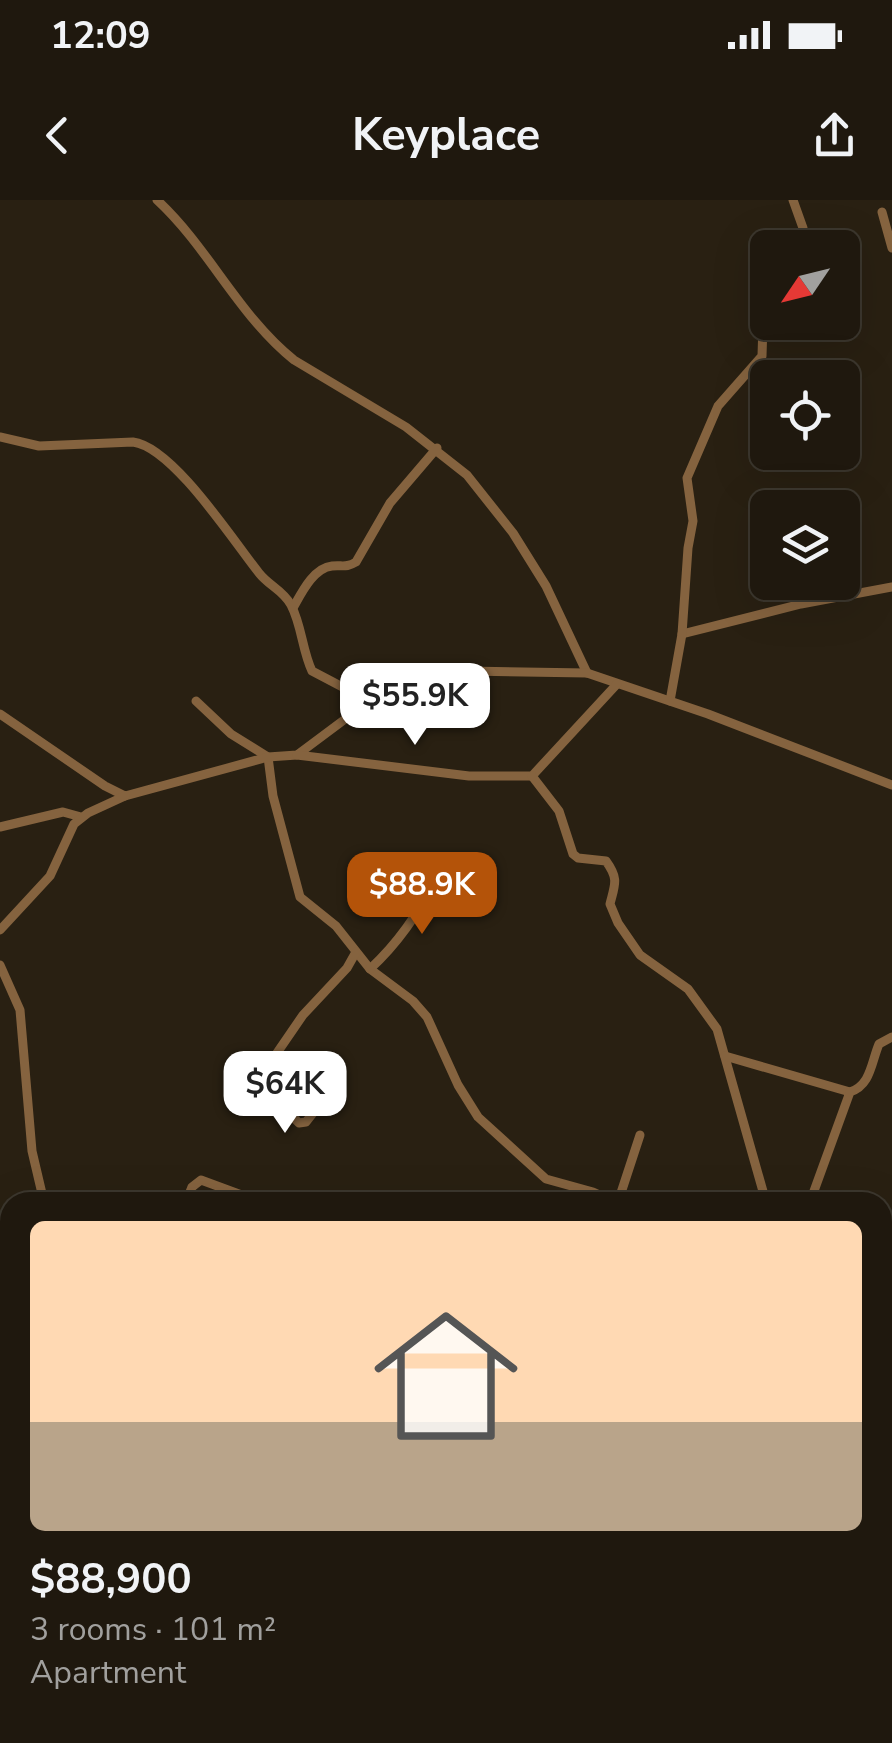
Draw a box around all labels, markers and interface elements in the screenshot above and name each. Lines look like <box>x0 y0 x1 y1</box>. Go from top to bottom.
text: 12:09 <box>50 10 151 61</box>
text: Keyplace <box>352 105 540 166</box>
icon: back <box>30 108 85 163</box>
icon: share <box>807 108 862 163</box>
north arrow <box>750 230 860 340</box>
map controls <box>750 230 860 600</box>
button: locate <box>750 360 860 470</box>
button: layers <box>750 490 860 600</box>
pin: $55.9K <box>334 663 496 748</box>
text: $55.9K <box>362 674 468 717</box>
pin: $88.9K <box>341 852 503 937</box>
text: $88.9K <box>369 863 475 906</box>
pin: $64K <box>226 1051 344 1136</box>
text: $64K <box>246 1062 324 1105</box>
icon: home <box>356 1286 536 1466</box>
text: $88,900 <box>30 1551 192 1608</box>
text: 3 rooms · 101 m² <box>30 1608 276 1651</box>
text: Apartment <box>30 1651 186 1694</box>

